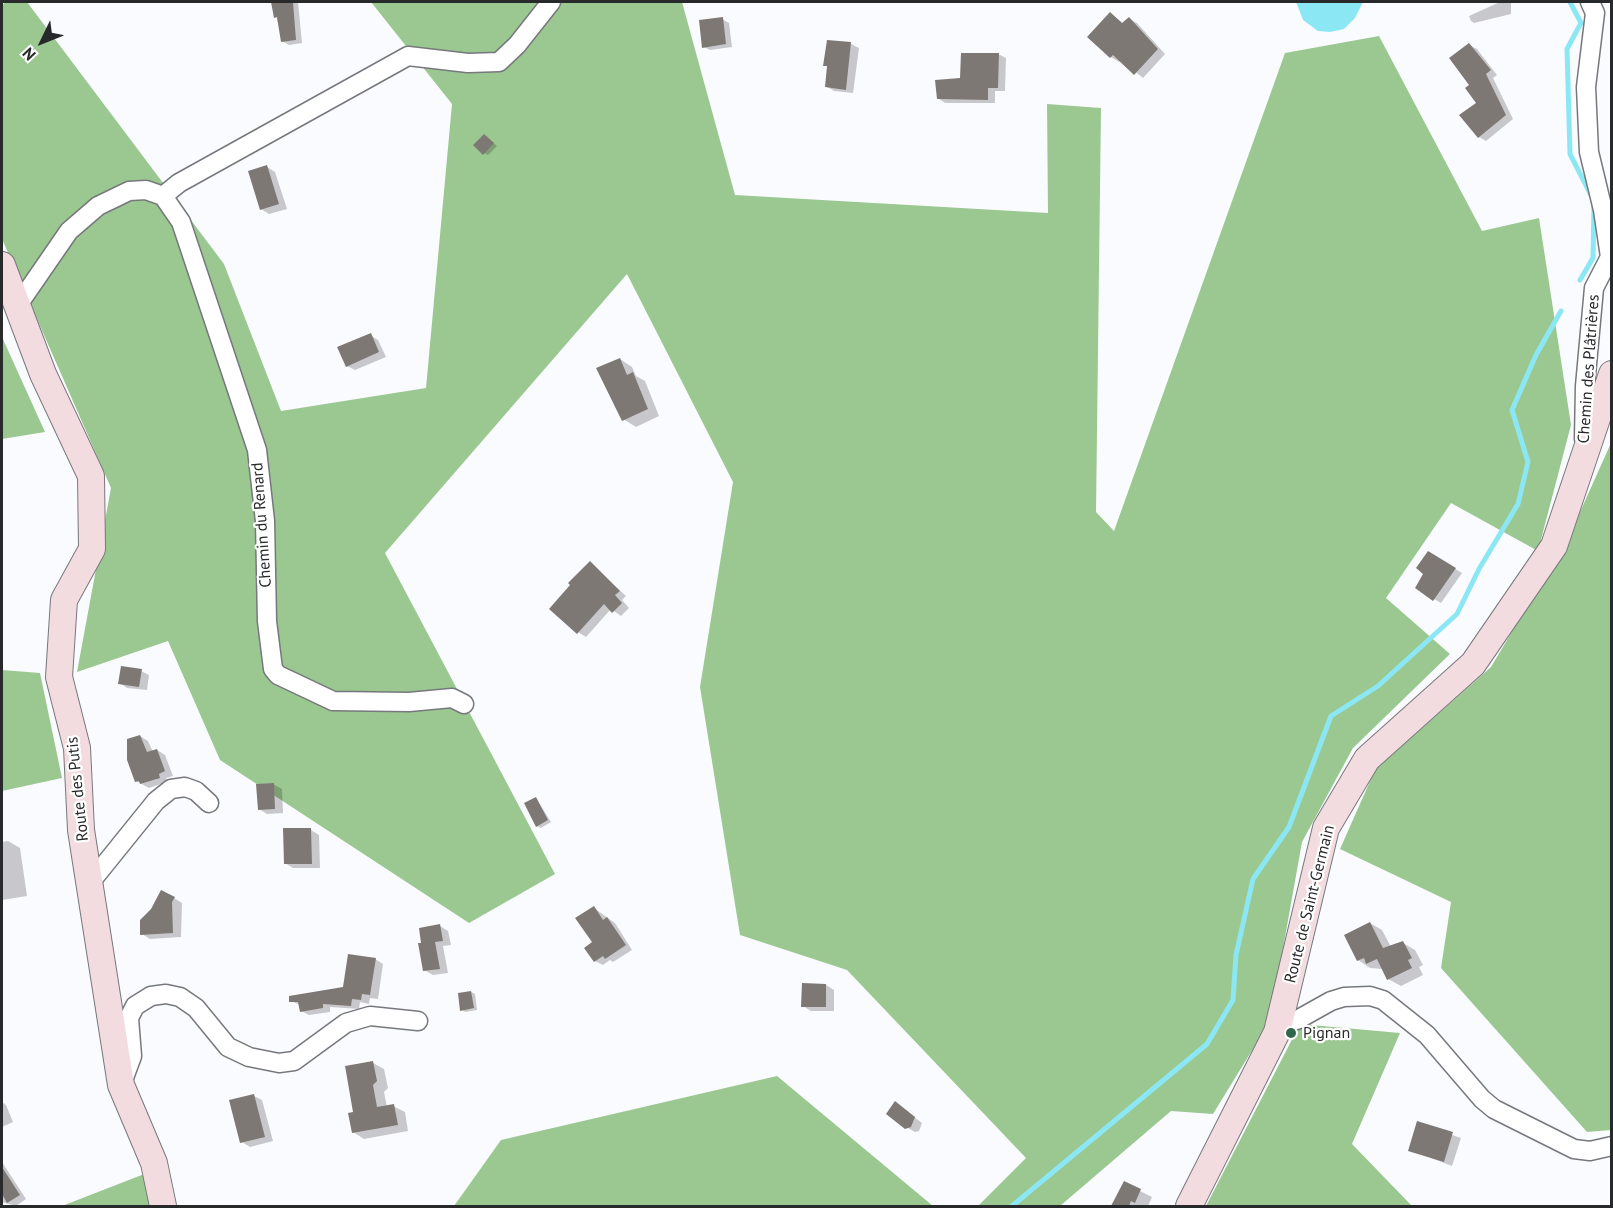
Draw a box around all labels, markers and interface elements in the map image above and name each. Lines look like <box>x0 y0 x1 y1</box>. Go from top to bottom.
north arrow <box>12 12 72 72</box>
text: N <box>18 44 40 65</box>
street label: Chemin des Plâtrières <box>1574 294 1604 444</box>
street label: Chemin du Renard <box>248 462 276 588</box>
street label: Route des Putis <box>63 736 93 842</box>
street label: Route de Saint-Germain <box>1281 823 1339 985</box>
place label: Pignan <box>1303 1023 1350 1043</box>
marker: Pignan <box>1284 1026 1298 1040</box>

